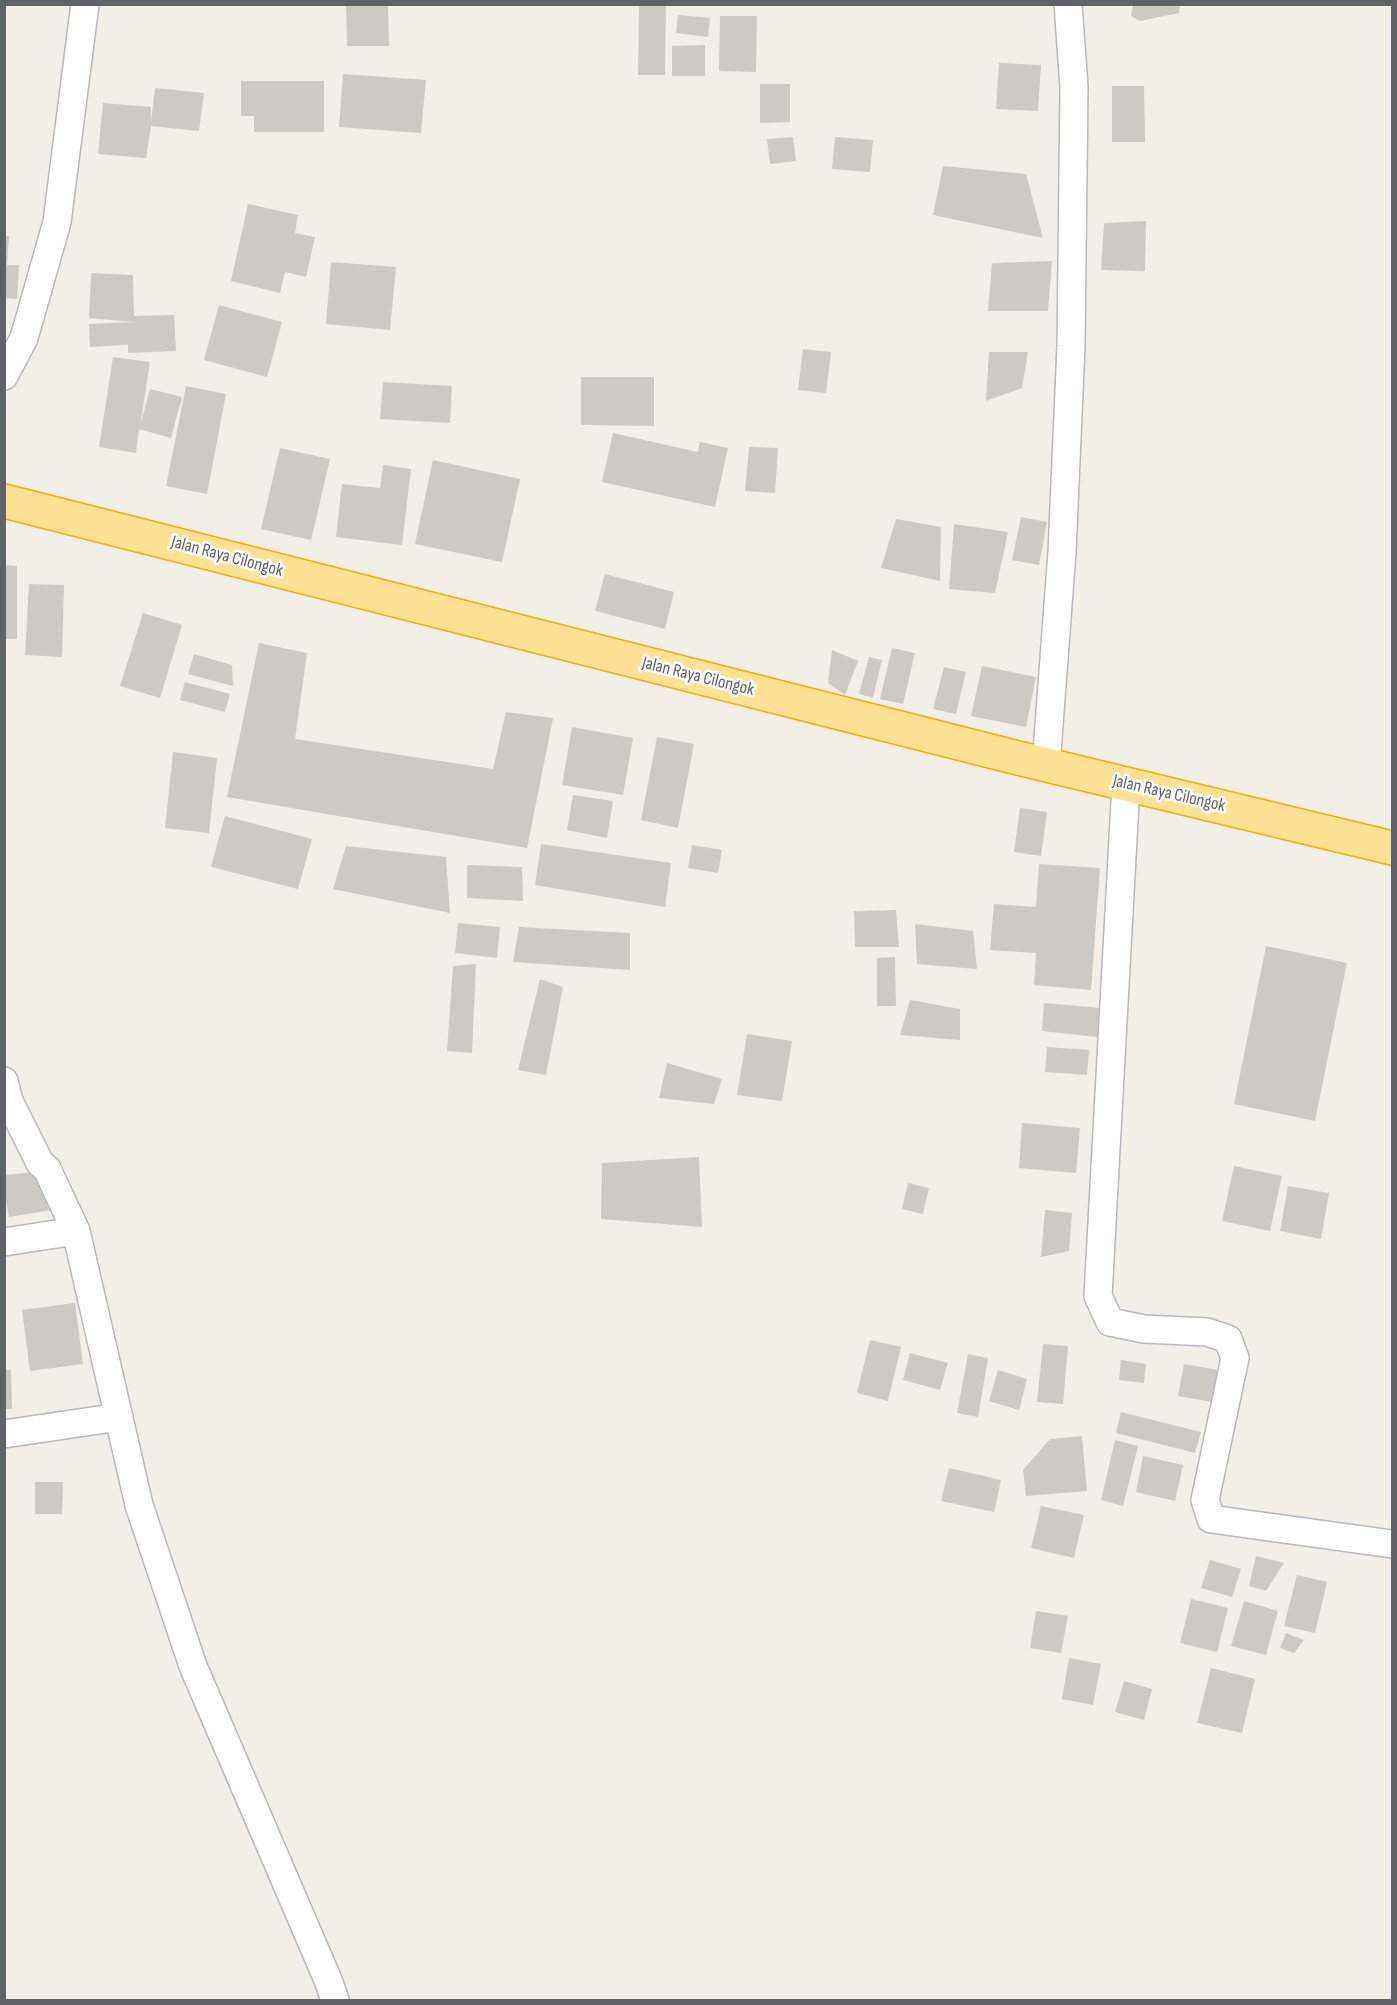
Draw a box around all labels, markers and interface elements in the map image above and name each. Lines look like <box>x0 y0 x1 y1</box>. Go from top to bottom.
street label: Jalan Raya Cilongok <box>169 532 285 582</box>
street label: Jalan Raya Cilongok <box>640 653 756 701</box>
street label: Jalan Raya Cilongok <box>1111 771 1227 817</box>

